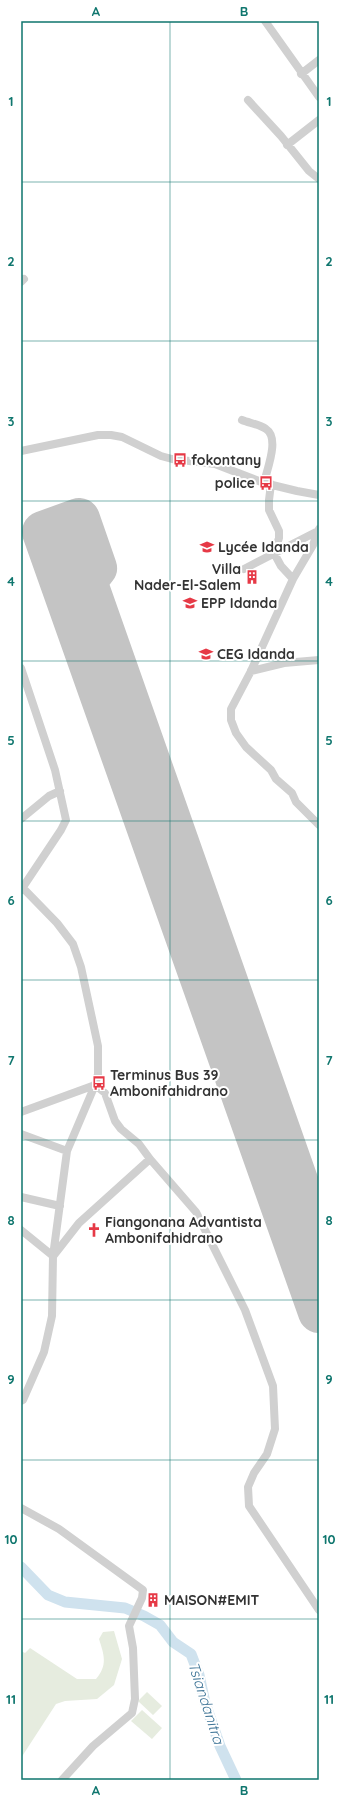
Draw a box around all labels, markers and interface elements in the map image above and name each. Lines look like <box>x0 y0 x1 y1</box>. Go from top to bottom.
text: A <box>92 3 101 19</box>
text: B <box>240 3 248 19</box>
text: 1 <box>8 93 14 109</box>
text: 1 <box>326 93 332 109</box>
text: 2 <box>7 253 15 269</box>
text: 2 <box>325 253 333 269</box>
text: 3 <box>8 413 15 429</box>
text: 3 <box>326 413 333 429</box>
place label: fokontany <box>191 451 261 469</box>
bus stop icon: fokontany <box>172 452 188 468</box>
place label: police <box>215 474 255 492</box>
bus stop icon: police <box>258 475 274 491</box>
place label: Lycée Idanda <box>218 538 309 556</box>
school or university icon: Lycée Idanda <box>199 539 215 555</box>
place label: Villa Nader-El-Salem <box>134 560 241 594</box>
building icon: Villa Nader-El-Salem <box>244 569 260 585</box>
text: 4 <box>7 573 15 589</box>
text: 4 <box>325 573 333 589</box>
place label: EPP Idanda <box>201 594 277 612</box>
school or university icon: EPP Idanda <box>182 595 198 611</box>
place label: CEG Idanda <box>217 645 295 663</box>
school or university icon: CEG Idanda <box>198 646 214 662</box>
text: 5 <box>7 732 15 748</box>
text: 5 <box>325 732 333 748</box>
text: 6 <box>7 892 15 908</box>
text: 6 <box>325 892 333 908</box>
text: 7 <box>7 1052 15 1068</box>
text: 7 <box>325 1052 333 1068</box>
place label: Terminus Bus 39 Ambonifahidrano <box>110 1066 228 1100</box>
bus stop icon: Terminus Bus 39 Ambonifahidrano <box>91 1075 107 1091</box>
text: 8 <box>7 1212 15 1228</box>
text: 8 <box>325 1212 333 1228</box>
place label: Fiangonana Advantista Ambonifahidrano <box>105 1213 262 1247</box>
church icon: Fiangonana Advantista Ambonifahidrano <box>86 1222 102 1238</box>
text: 9 <box>7 1371 15 1387</box>
text: 9 <box>325 1371 333 1387</box>
text: 10 <box>4 1531 18 1547</box>
text: 10 <box>322 1531 336 1547</box>
place label: MAISON#EMIT <box>164 1591 260 1609</box>
building icon: MAISON#EMIT <box>145 1592 161 1608</box>
water label: Tsiandanitra <box>184 1659 229 1747</box>
text: 11 <box>6 1691 16 1707</box>
text: 11 <box>324 1691 334 1707</box>
text: A <box>92 1782 101 1798</box>
text: B <box>240 1782 248 1798</box>

